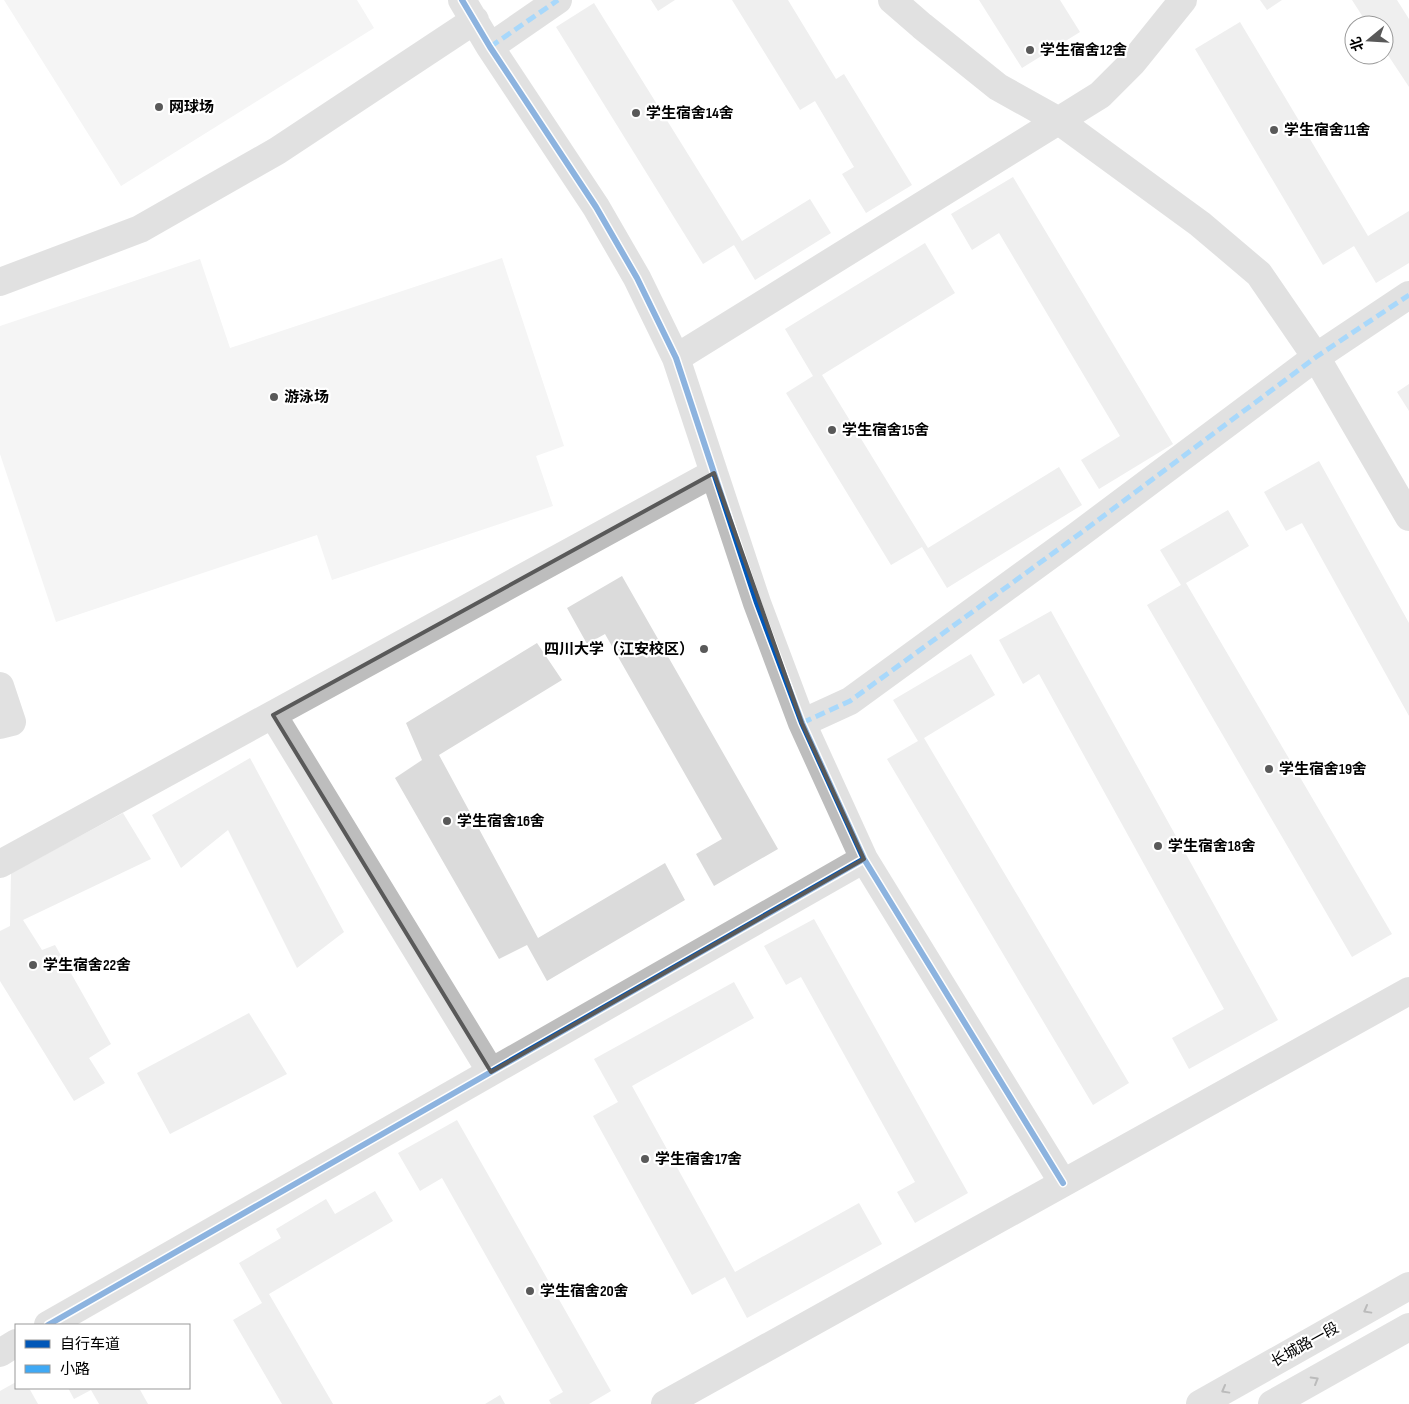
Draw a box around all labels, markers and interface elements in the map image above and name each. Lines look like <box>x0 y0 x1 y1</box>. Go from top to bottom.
north arrow <box>1344 15 1394 65</box>
text: 北 <box>1347 35 1367 53</box>
place label: 学生宿舍12舍 <box>1040 41 1128 60</box>
marker: 学生宿舍12舍 <box>1024 44 1036 56</box>
place label: 网球场 <box>169 98 214 117</box>
marker: 网球场 <box>153 101 165 113</box>
place label: 学生宿舍14舍 <box>646 104 734 123</box>
marker: 学生宿舍14舍 <box>630 107 642 119</box>
place label: 学生宿舍11舍 <box>1284 121 1371 140</box>
marker: 学生宿舍11舍 <box>1268 124 1280 136</box>
place label: 游泳场 <box>284 388 329 407</box>
marker: 游泳场 <box>268 391 280 403</box>
place label: 学生宿舍15舍 <box>842 421 930 440</box>
marker: 学生宿舍15舍 <box>826 424 838 436</box>
place label: 四川大学（江安校区） <box>544 640 694 659</box>
marker: 四川大学（江安校区） <box>698 643 710 655</box>
place label: 学生宿舍19舍 <box>1279 760 1367 779</box>
marker: 学生宿舍19舍 <box>1263 763 1275 775</box>
place label: 学生宿舍16舍 <box>457 812 545 831</box>
marker: 学生宿舍16舍 <box>441 815 453 827</box>
place label: 学生宿舍18舍 <box>1168 837 1256 856</box>
marker: 学生宿舍18舍 <box>1152 840 1164 852</box>
place label: 学生宿舍22舍 <box>43 956 131 975</box>
marker: 学生宿舍22舍 <box>27 959 39 971</box>
place label: 学生宿舍17舍 <box>655 1150 742 1169</box>
marker: 学生宿舍17舍 <box>639 1153 651 1165</box>
place label: 学生宿舍20舍 <box>540 1282 629 1301</box>
marker: 学生宿舍20舍 <box>524 1285 536 1297</box>
one-way arrow <box>1363 1304 1372 1314</box>
street label: 长城路一段 <box>1268 1319 1342 1371</box>
legend <box>15 1324 190 1389</box>
text: 自行车道 <box>60 1335 120 1354</box>
text: 小路 <box>60 1360 90 1379</box>
one-way arrow <box>1310 1376 1319 1386</box>
one-way arrow <box>1221 1384 1230 1394</box>

